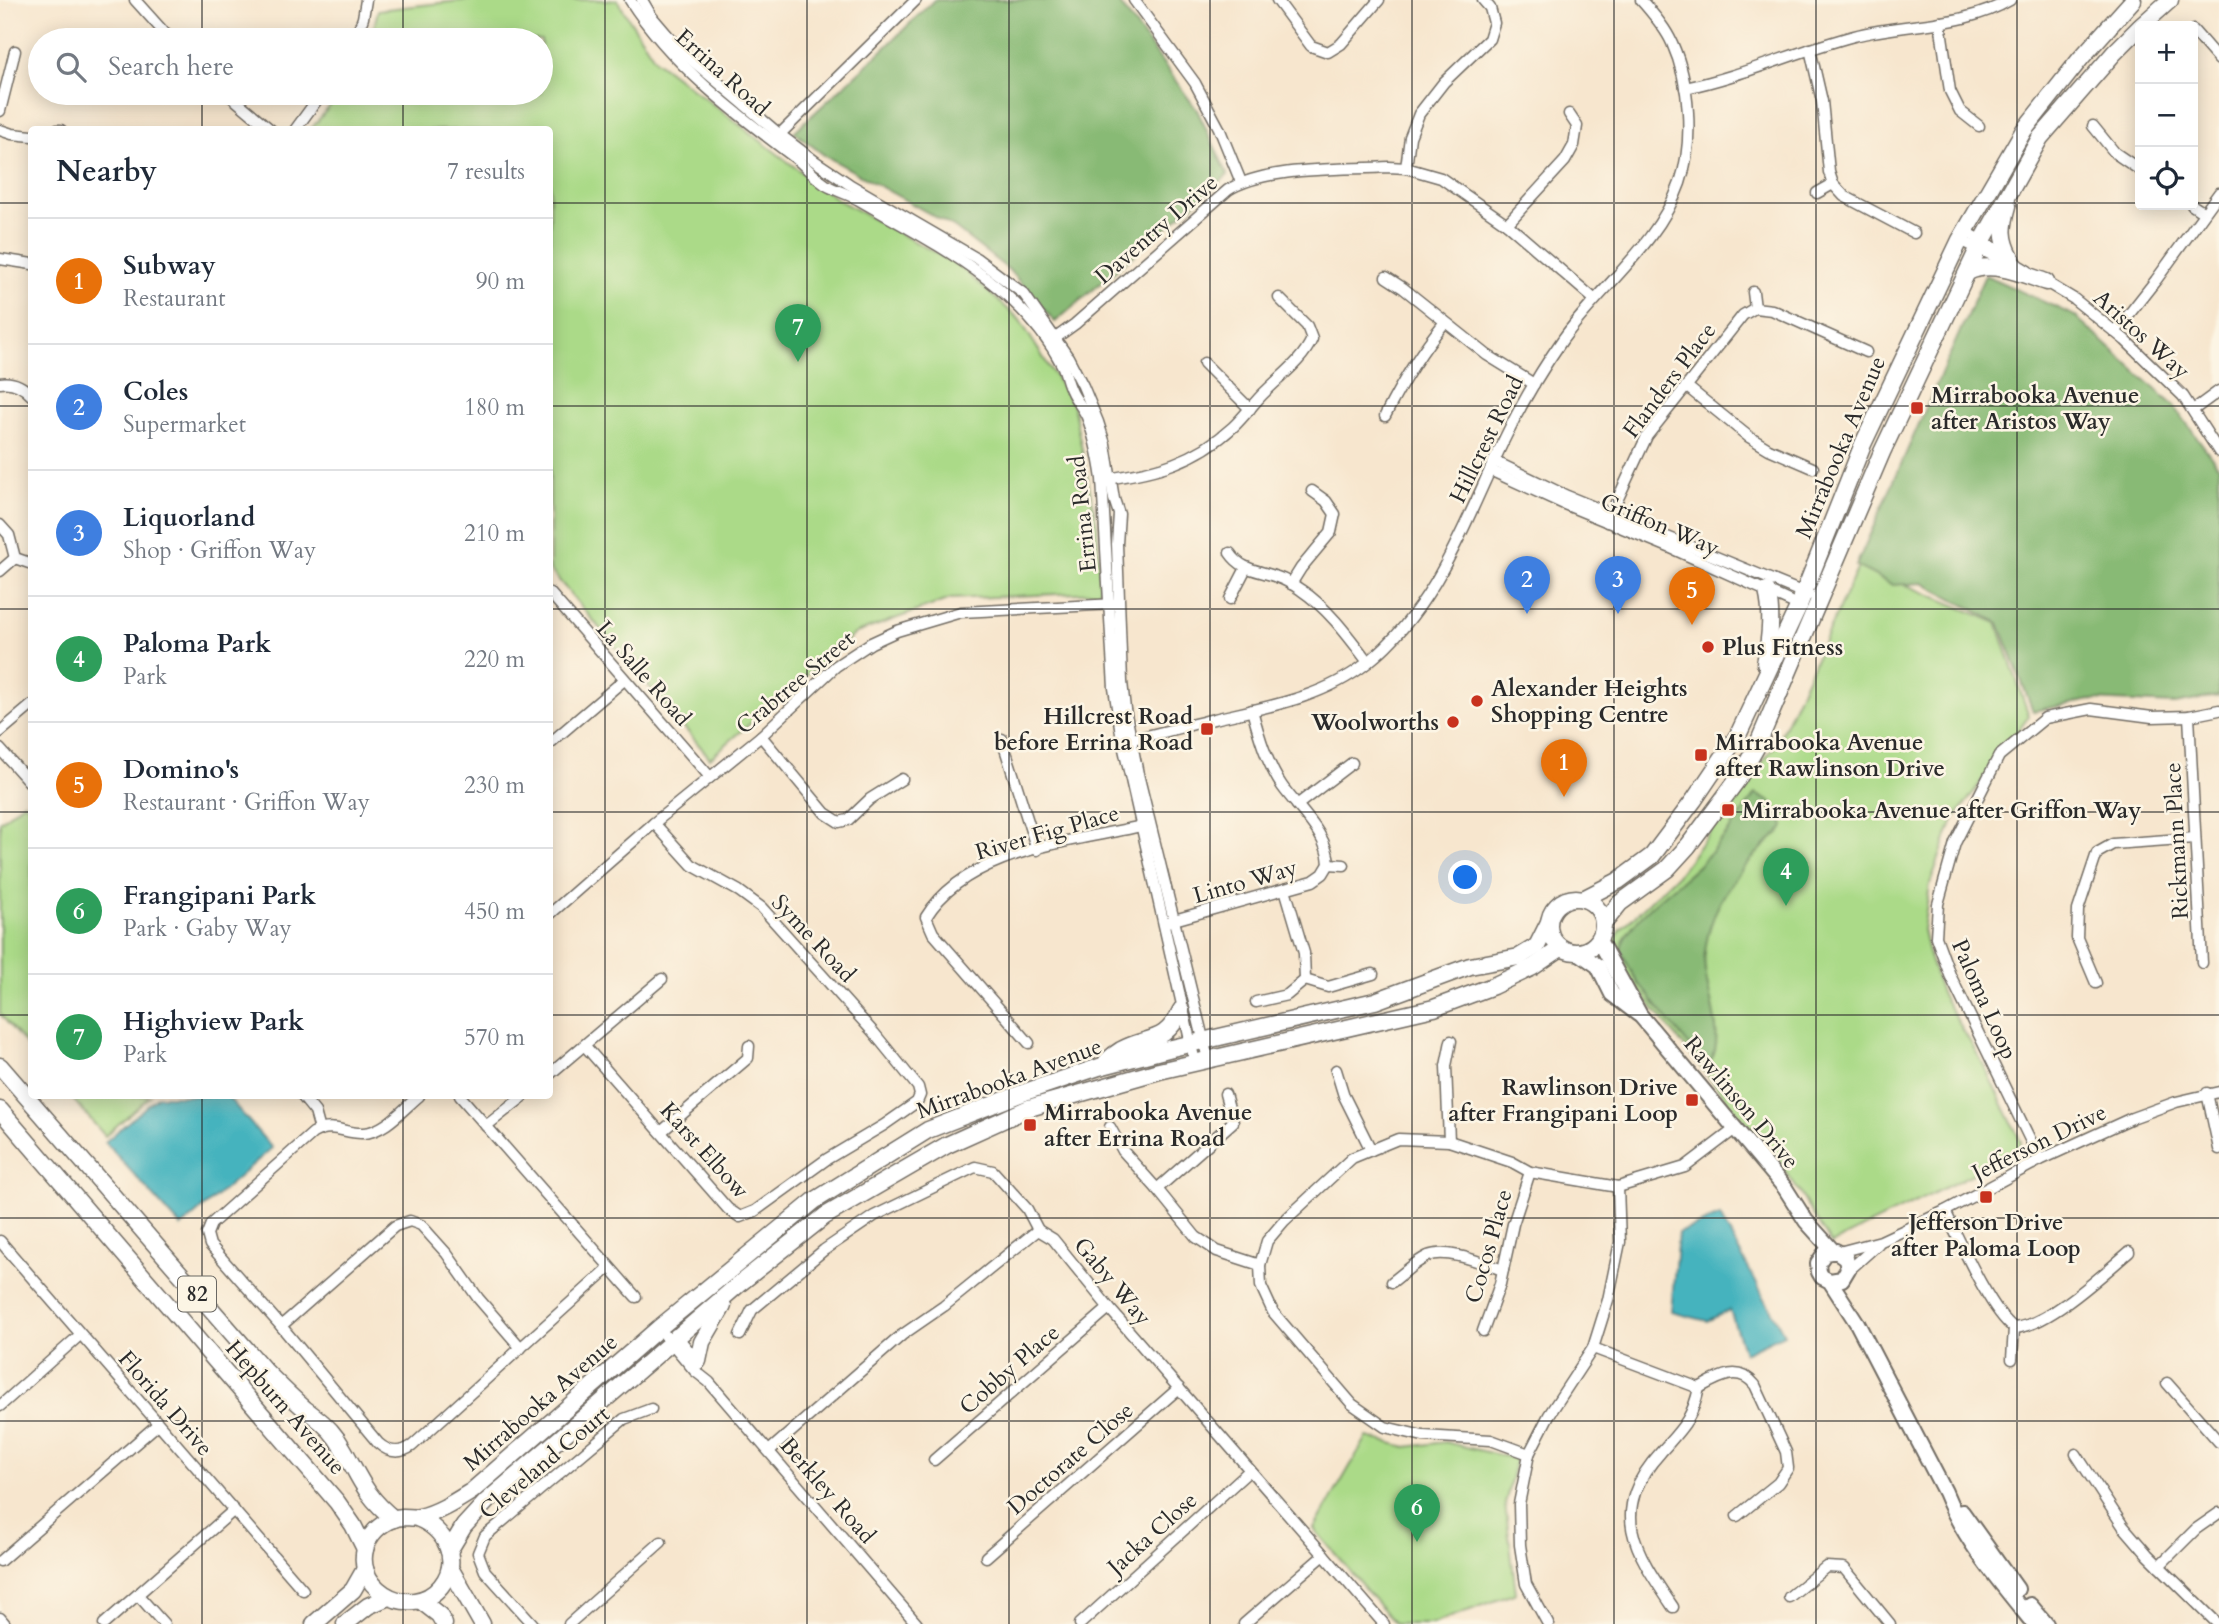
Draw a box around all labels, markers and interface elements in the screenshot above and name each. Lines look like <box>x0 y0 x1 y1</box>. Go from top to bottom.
map controls <box>2135 21 2198 210</box>
button: + <box>2135 21 2198 84</box>
street label: Errina Road <box>669 22 777 124</box>
search box <box>28 28 553 105</box>
icon: search <box>52 48 90 86</box>
text: Search here <box>108 49 234 84</box>
button: − <box>2135 84 2198 147</box>
button: locate <box>2135 147 2198 210</box>
text: Nearby <box>56 151 157 192</box>
text: 7 results <box>447 156 525 187</box>
street label: Daventry Drive <box>1088 167 1224 291</box>
text: Subway <box>123 248 216 283</box>
text: 1 <box>73 266 85 297</box>
text: 90 m <box>476 266 525 297</box>
text: Restaurant <box>123 283 226 314</box>
street label: Aristos Way <box>2087 283 2197 386</box>
pin: 7 <box>775 304 821 362</box>
street label: Flanders Place <box>1616 316 1723 444</box>
street label: Mirrabooka Avenue <box>1788 351 1893 543</box>
street label: Hillcrest Road <box>1442 370 1531 508</box>
text: Coles <box>123 374 188 409</box>
place label: Mirrabooka Avenue after Aristos Way <box>1931 380 2139 437</box>
text: 2 <box>73 392 85 423</box>
text: 180 m <box>464 392 525 423</box>
marker: Mirrabooka Avenue after Aristos Way <box>1909 400 1925 416</box>
text: Supermarket <box>123 409 246 440</box>
street label: Errina Road <box>1061 453 1104 574</box>
street label: Griffon Way <box>1596 486 1724 563</box>
text: Liquorland <box>123 500 255 535</box>
text: 3 <box>73 518 85 549</box>
text: 210 m <box>464 518 525 549</box>
text: Shop · Griffon Way <box>123 535 316 566</box>
pin: 2 <box>1504 556 1550 614</box>
pin: 3 <box>1595 556 1641 614</box>
pin: 5 <box>1669 567 1715 625</box>
street label: La Salle Road <box>589 614 699 733</box>
street label: Crabtree Street <box>729 623 861 741</box>
text: Paloma Park <box>123 626 271 661</box>
place label: Plus Fitness <box>1722 632 1843 663</box>
marker: Plus Fitness <box>1700 639 1716 655</box>
text: 4 <box>73 644 85 675</box>
text: 220 m <box>464 644 525 675</box>
text: Park <box>123 661 167 692</box>
place label: Alexander Heights Shopping Centre <box>1491 673 1687 730</box>
marker: Alexander Heights Shopping Centre <box>1469 693 1485 709</box>
place label: Hillcrest Road before Errina Road <box>994 701 1193 758</box>
place label: Woolworths <box>1310 707 1439 738</box>
marker: Woolworths <box>1445 714 1461 730</box>
marker: Hillcrest Road before Errina Road <box>1199 721 1215 737</box>
place label: Mirrabooka Avenue after Rawlinson Drive <box>1715 727 1945 784</box>
pin: 1 <box>1541 739 1587 797</box>
marker: Mirrabooka Avenue after Rawlinson Drive <box>1693 747 1709 763</box>
text: Domino's <box>123 752 239 787</box>
street label: Rickmann Place <box>2157 762 2196 920</box>
text: 5 <box>73 770 85 801</box>
text: 230 m <box>464 770 525 801</box>
text: Restaurant · Griffon Way <box>123 787 370 818</box>
place label: Mirrabooka Avenue after Griffon Way <box>1742 795 2141 826</box>
street label: River Fig Place <box>972 797 1123 868</box>
marker: Mirrabooka Avenue after Griffon Way <box>1720 802 1736 818</box>
pin: 4 <box>1763 848 1809 906</box>
street label: Linto Way <box>1190 852 1301 911</box>
your location <box>1448 860 1482 894</box>
text: Frangipani Park <box>123 878 316 913</box>
street label: Syme Road <box>765 887 863 990</box>
text: 6 <box>73 896 85 927</box>
text: 450 m <box>464 896 525 927</box>
text: Park · Gaby Way <box>123 913 292 944</box>
street label: Paloma Loop <box>1944 934 2025 1064</box>
text: Highview Park <box>123 1004 304 1039</box>
text: 7 <box>73 1022 85 1053</box>
text: 570 m <box>464 1022 525 1053</box>
street label: Rawlinson Drive <box>1677 1029 1806 1175</box>
street label: Mirrabooka Avenue <box>912 1031 1106 1126</box>
text: Park <box>123 1039 167 1070</box>
place label: Rawlinson Drive after Frangipani Loop <box>1448 1072 1678 1129</box>
marker: Rawlinson Drive after Frangipani Loop <box>1684 1092 1700 1108</box>
street label: Karst Elbow <box>653 1095 757 1206</box>
place label: Mirrabooka Avenue after Errina Road <box>1044 1097 1252 1154</box>
street label: Jefferson Drive <box>1964 1097 2112 1190</box>
marker: Mirrabooka Avenue after Errina Road <box>1022 1117 1038 1133</box>
street label: Cocos Place <box>1457 1186 1520 1307</box>
marker: Jefferson Drive after Paloma Loop <box>1978 1189 1994 1205</box>
place label: Jefferson Drive after Paloma Loop <box>1891 1207 2081 1264</box>
street label: Gaby Way <box>1067 1231 1159 1332</box>
road number: 82 <box>178 1276 216 1312</box>
street label: Cobby Place <box>953 1317 1066 1422</box>
street label: Mirrabooka Avenue <box>457 1327 624 1478</box>
street label: Hepburn Avenue <box>218 1333 353 1481</box>
street label: Florida Drive <box>111 1344 220 1463</box>
street label: Doctorate Close <box>1001 1395 1140 1522</box>
street label: Cleveland Court <box>472 1399 616 1526</box>
street label: Berkley Road <box>773 1430 883 1551</box>
pin: 6 <box>1394 1484 1440 1542</box>
street label: Jacka Close <box>1099 1485 1204 1584</box>

